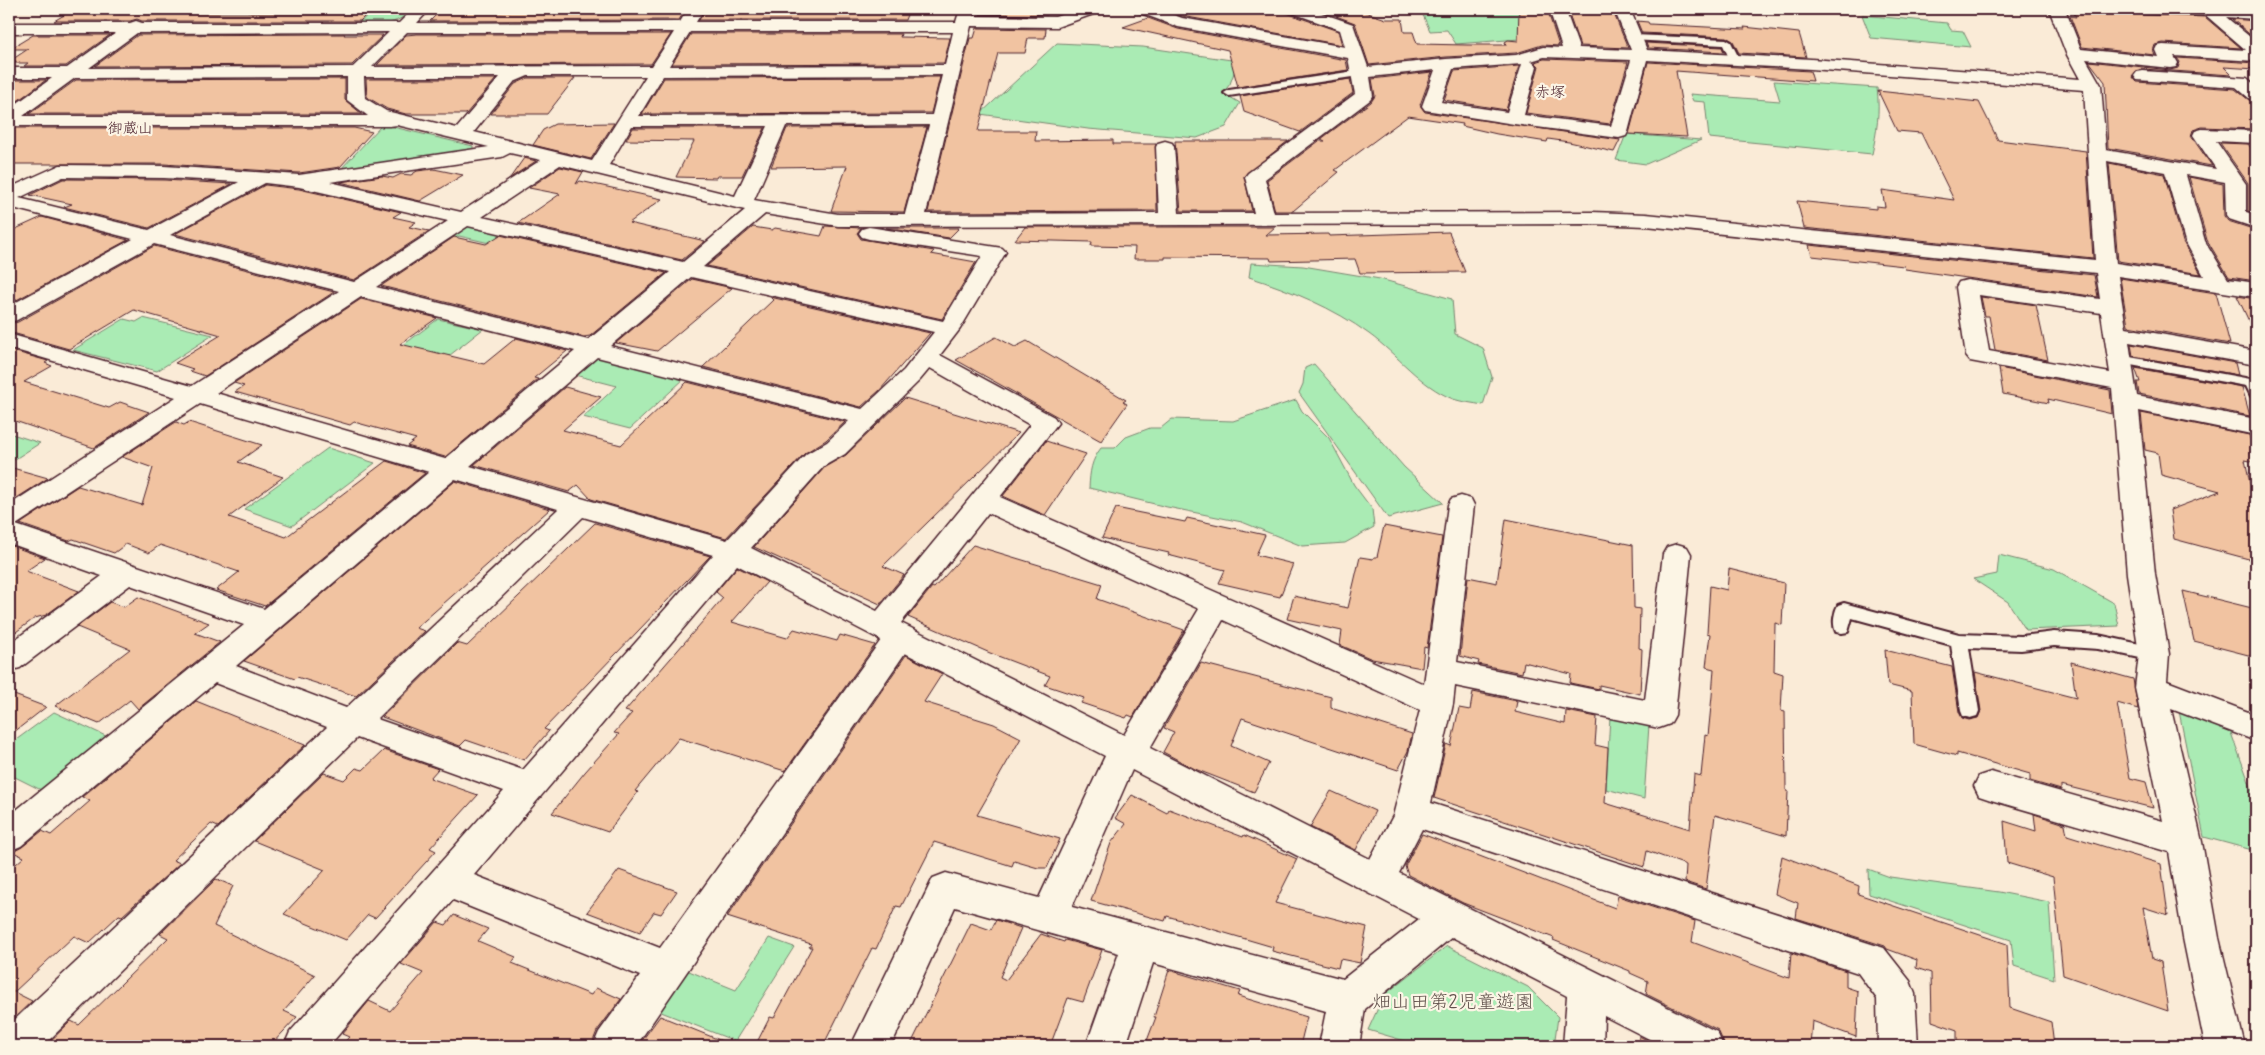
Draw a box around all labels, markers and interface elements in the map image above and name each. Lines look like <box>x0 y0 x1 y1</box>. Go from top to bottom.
district label: 赤塚 <box>1535 83 1565 103</box>
district label: 御蔵山 <box>107 119 153 139</box>
park label: 畑山田第2児童遊園 <box>1372 990 1534 1015</box>

